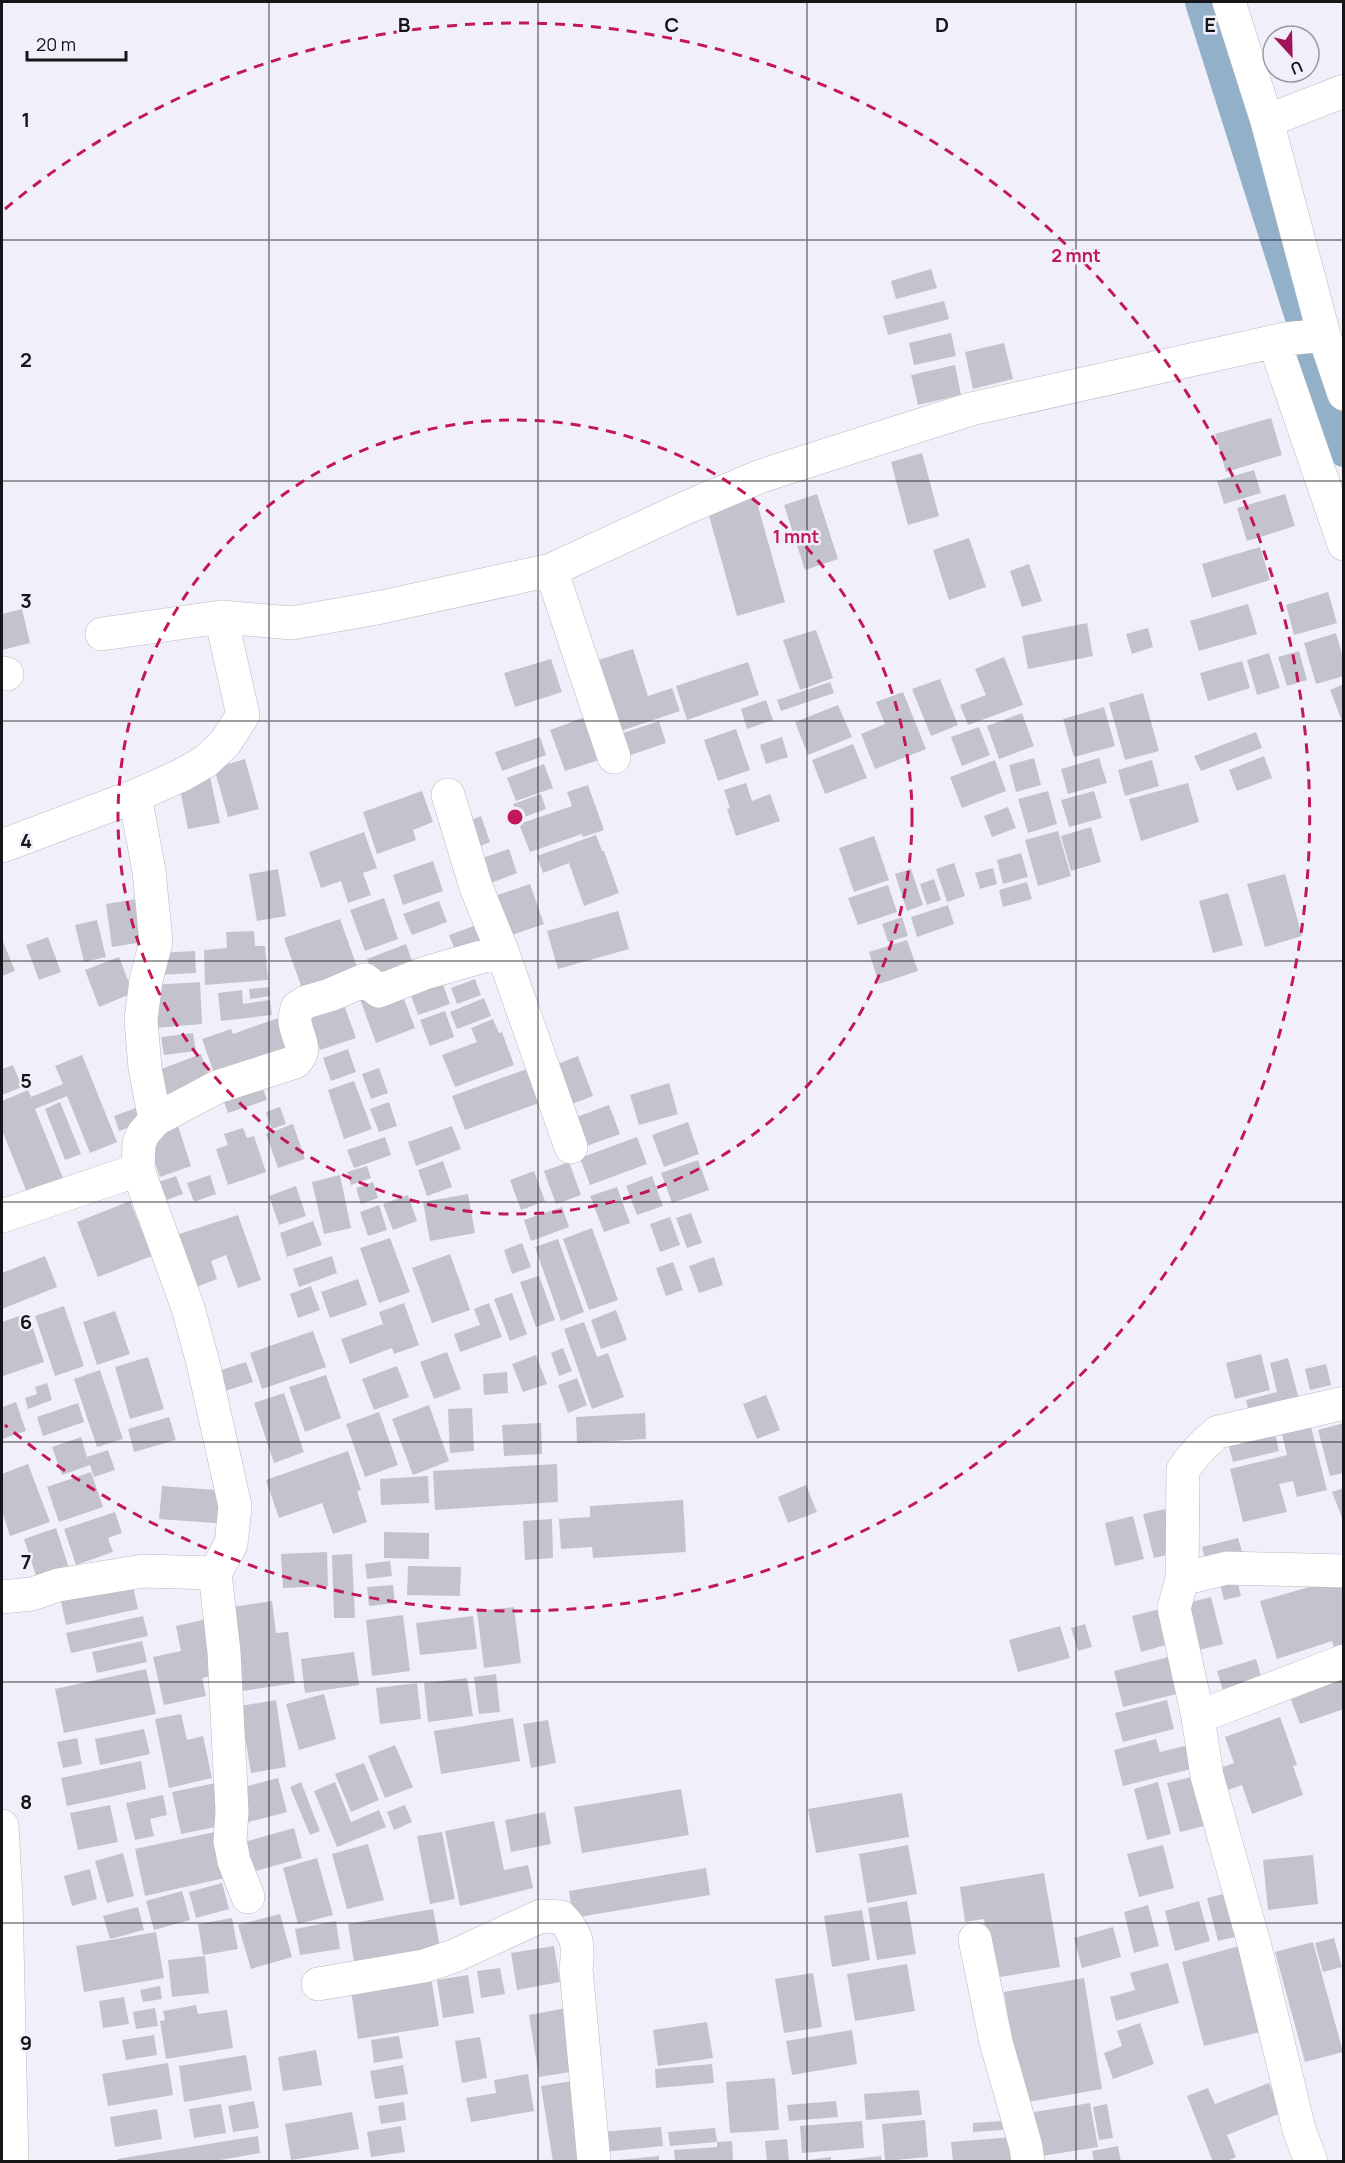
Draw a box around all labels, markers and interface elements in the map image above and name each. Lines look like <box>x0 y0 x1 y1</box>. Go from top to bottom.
text: B <box>398 11 411 38</box>
text: C <box>665 11 679 38</box>
text: D <box>935 11 949 38</box>
text: E <box>1204 11 1216 38</box>
scale bar <box>27 24 126 62</box>
north arrow <box>1261 24 1321 84</box>
text: 20 m <box>36 32 76 56</box>
text: U <box>1287 56 1306 80</box>
text: 1 <box>22 106 30 133</box>
text: 2 mnt <box>1051 243 1101 267</box>
text: 2 <box>20 346 32 373</box>
text: 1 mnt <box>773 524 819 548</box>
text: 3 <box>20 587 32 614</box>
centre of rings <box>505 807 525 827</box>
text: 4 <box>20 827 32 854</box>
text: 5 <box>20 1067 32 1094</box>
text: 6 <box>20 1308 32 1335</box>
text: 7 <box>21 1548 31 1575</box>
text: 8 <box>20 1788 32 1815</box>
text: 9 <box>20 2029 32 2056</box>

